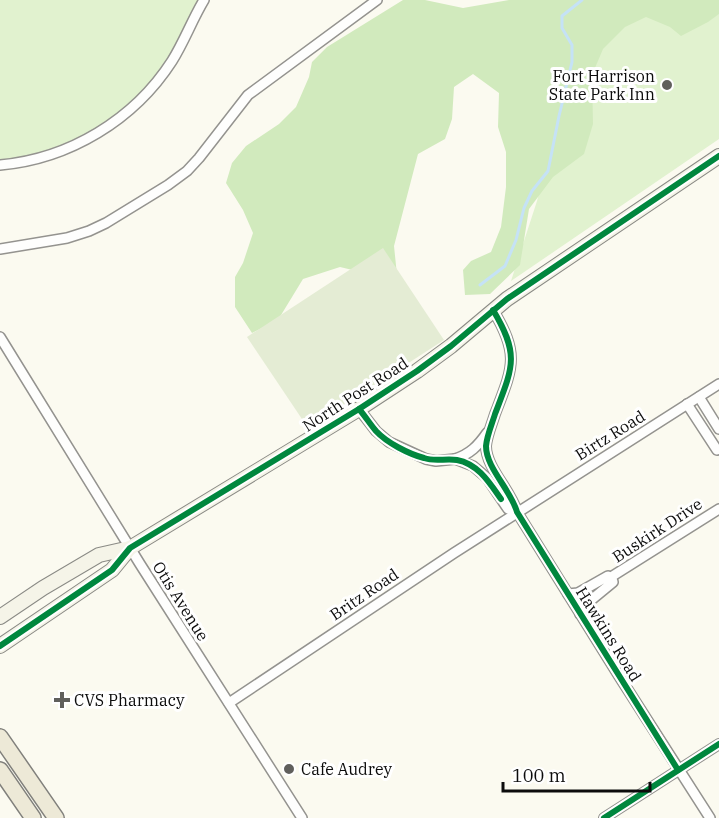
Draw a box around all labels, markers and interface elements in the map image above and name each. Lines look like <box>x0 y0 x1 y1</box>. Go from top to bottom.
place label: Fort Harrison State Park Inn <box>549 66 655 104</box>
marker: Fort Harrison State Park Inn <box>660 78 674 92</box>
street label: North Post Road <box>298 352 412 436</box>
street label: Birtz Road <box>571 406 649 464</box>
street label: Buskirk Drive <box>608 494 706 566</box>
street label: Otis Avenue <box>149 558 213 644</box>
street label: Britz Road <box>326 564 402 624</box>
street label: Hawkins Road <box>572 583 646 685</box>
place label: CVS Pharmacy <box>74 690 185 710</box>
marker: CVS Pharmacy <box>55 693 69 707</box>
scale bar <box>503 755 650 793</box>
place label: Cafe Audrey <box>301 759 392 779</box>
marker: Cafe Audrey <box>282 762 296 776</box>
text: 100 m <box>512 764 566 787</box>

